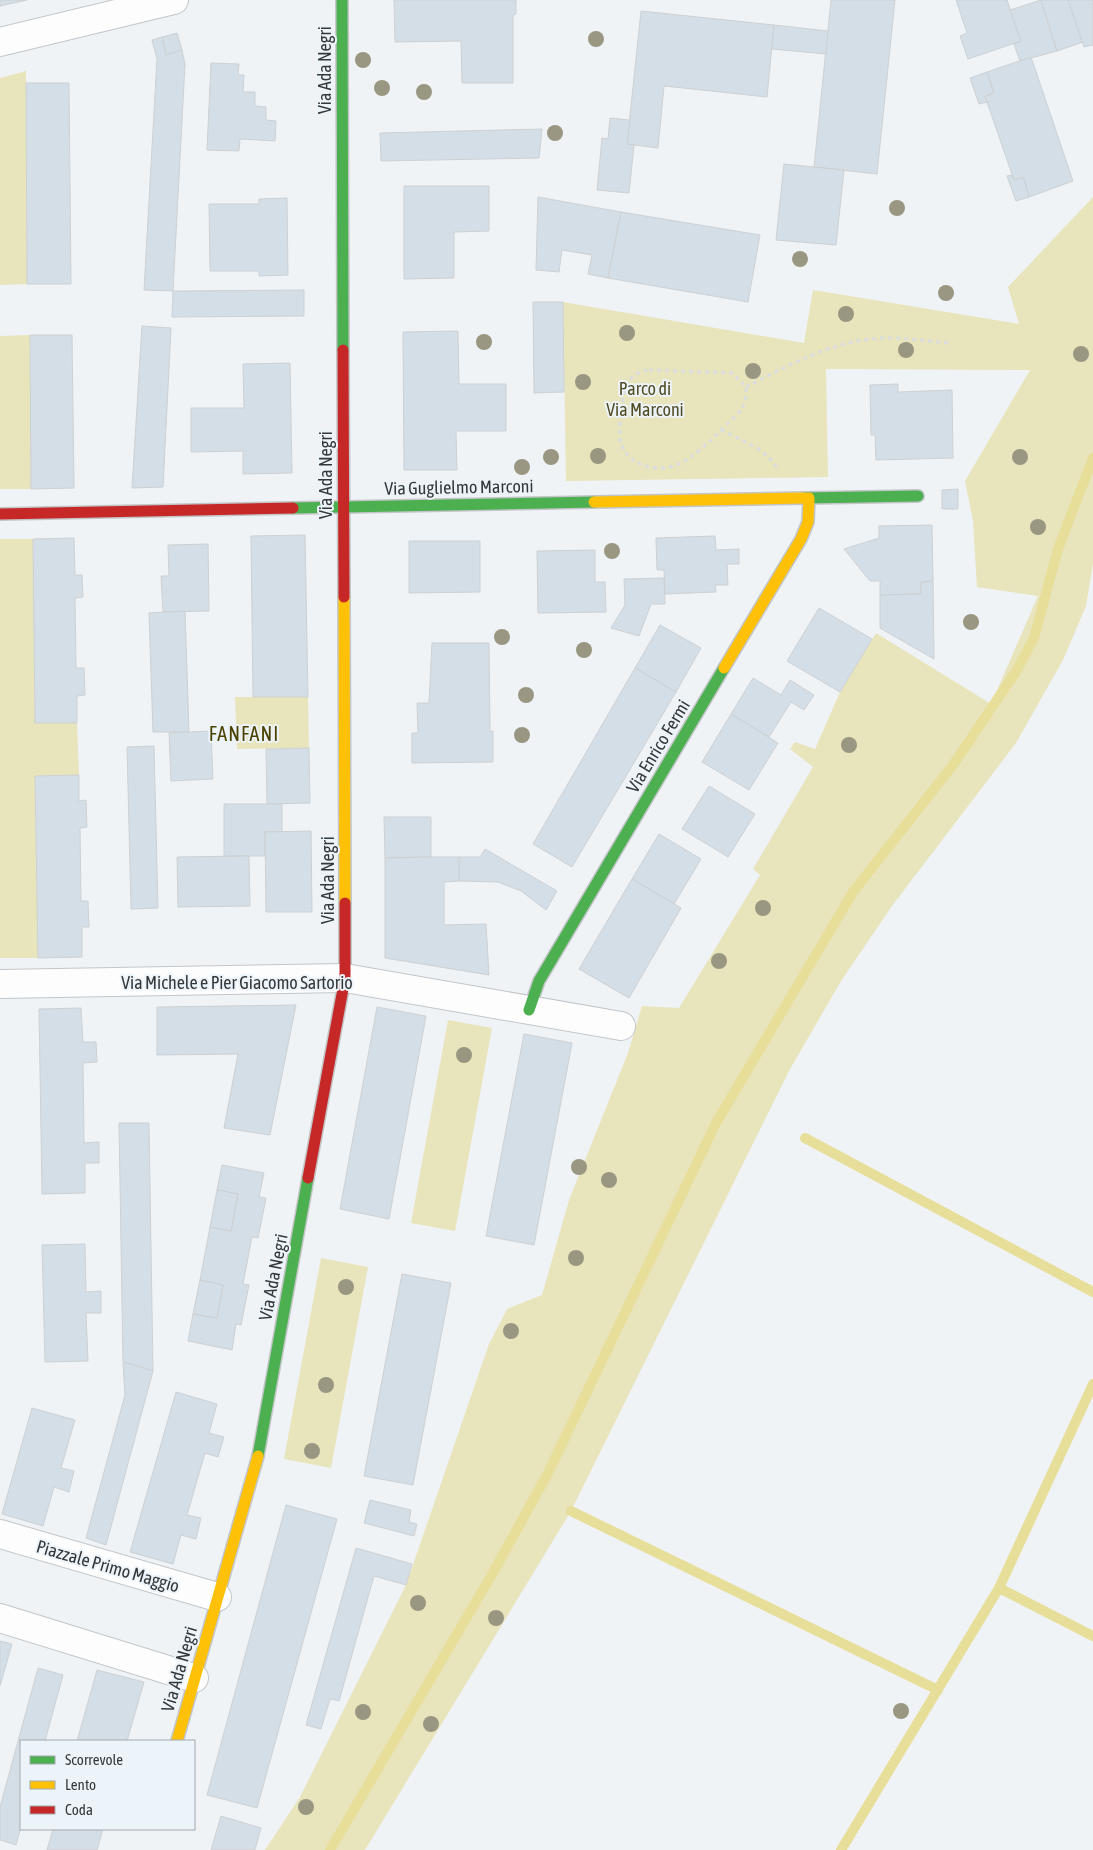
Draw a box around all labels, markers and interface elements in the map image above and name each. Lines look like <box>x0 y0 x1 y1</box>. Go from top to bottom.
street label: Via Ada Negri <box>314 26 335 114</box>
park label: Parco di Via Marconi <box>606 378 684 420</box>
street label: Via Ada Negri <box>315 431 336 519</box>
street label: Via Guglielmo Marconi <box>384 475 534 499</box>
street label: Via Enrico Fermi <box>622 696 694 796</box>
district label: FANFANI <box>209 722 279 745</box>
street label: Via Ada Negri <box>317 836 338 924</box>
street label: Via Michele e Pier Giacomo Sartorio <box>121 972 353 993</box>
street label: Via Ada Negri <box>254 1232 292 1322</box>
street label: Piazzale Primo Maggio <box>34 1536 182 1596</box>
street label: Via Ada Negri <box>157 1624 201 1714</box>
legend <box>20 1740 195 1830</box>
text: Scorrevole <box>65 1751 123 1768</box>
text: Lento <box>65 1776 96 1793</box>
text: Coda <box>65 1801 93 1818</box>

